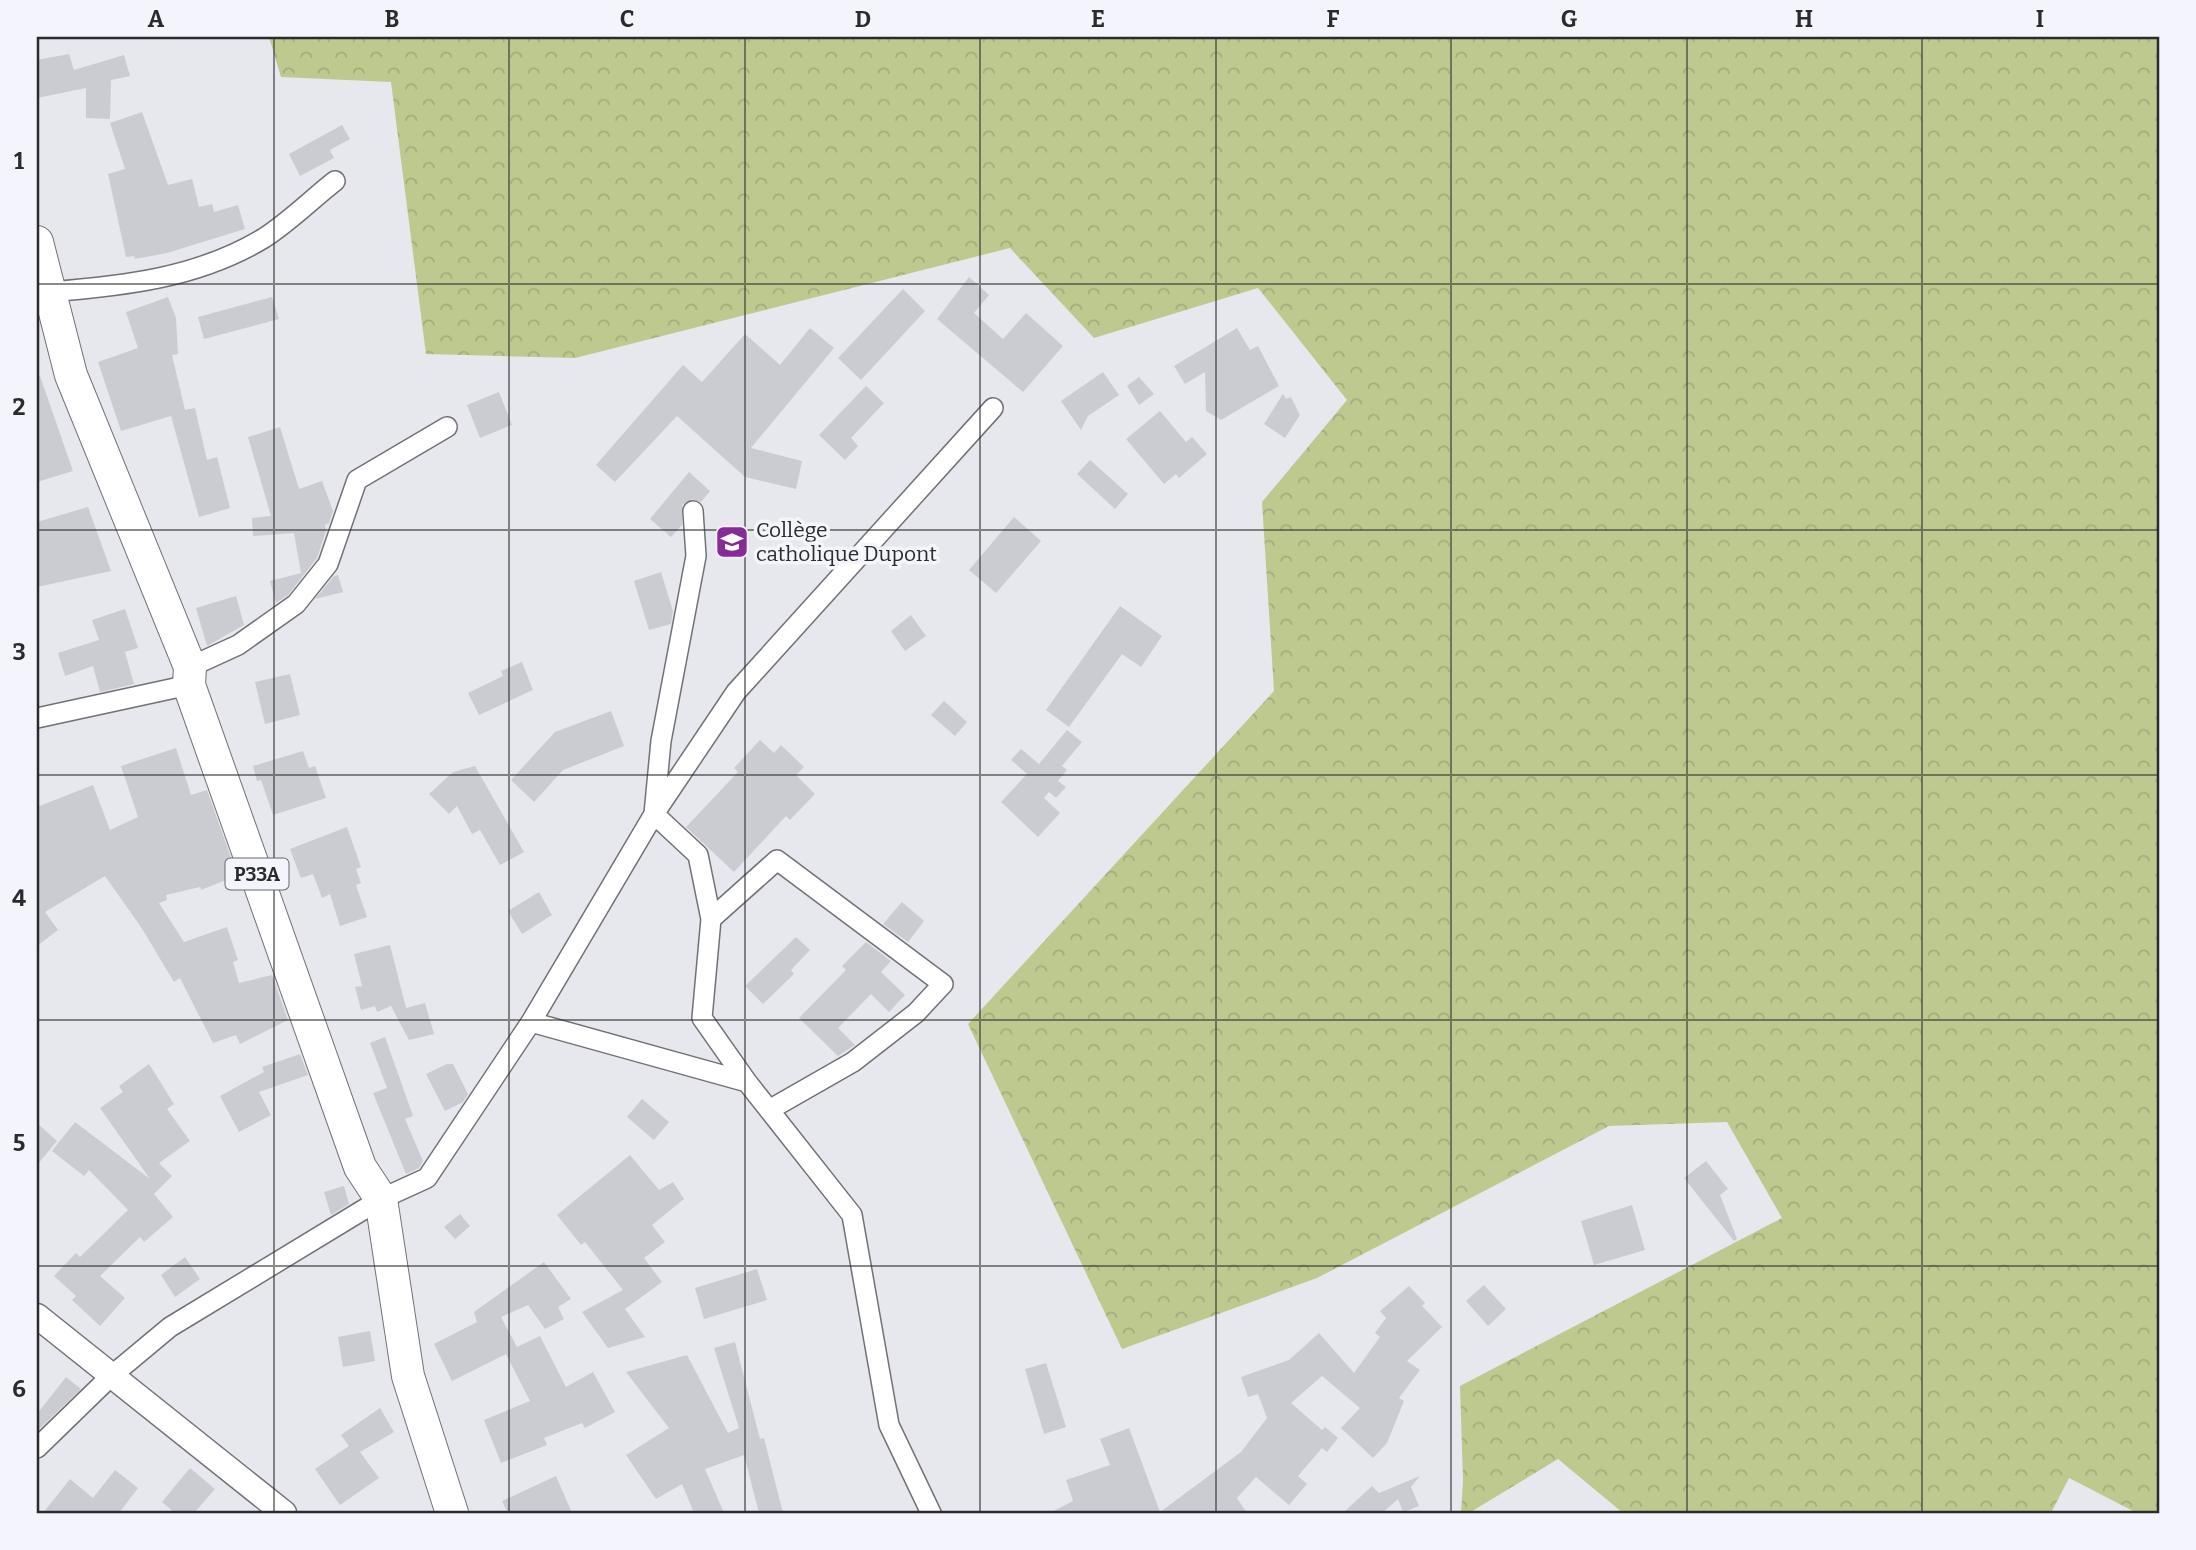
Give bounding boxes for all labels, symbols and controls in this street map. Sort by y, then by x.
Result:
text: A [148,5,165,33]
text: B [385,5,399,33]
text: C [620,5,634,33]
text: D [855,5,871,33]
text: E [1091,5,1105,33]
text: F [1327,5,1340,33]
text: G [1561,5,1578,33]
text: H [1795,5,1813,33]
text: I [2036,5,2044,33]
text: 1 [14,147,24,175]
text: 2 [13,393,26,421]
place label: Collège catholique Dupont [756,517,937,567]
school or university icon: Collège catholique Dupont [713,523,751,561]
text: 3 [12,638,26,666]
road number: P33A [226,859,288,890]
text: 4 [12,884,26,912]
text: 5 [13,1129,25,1157]
text: 6 [12,1375,26,1403]

